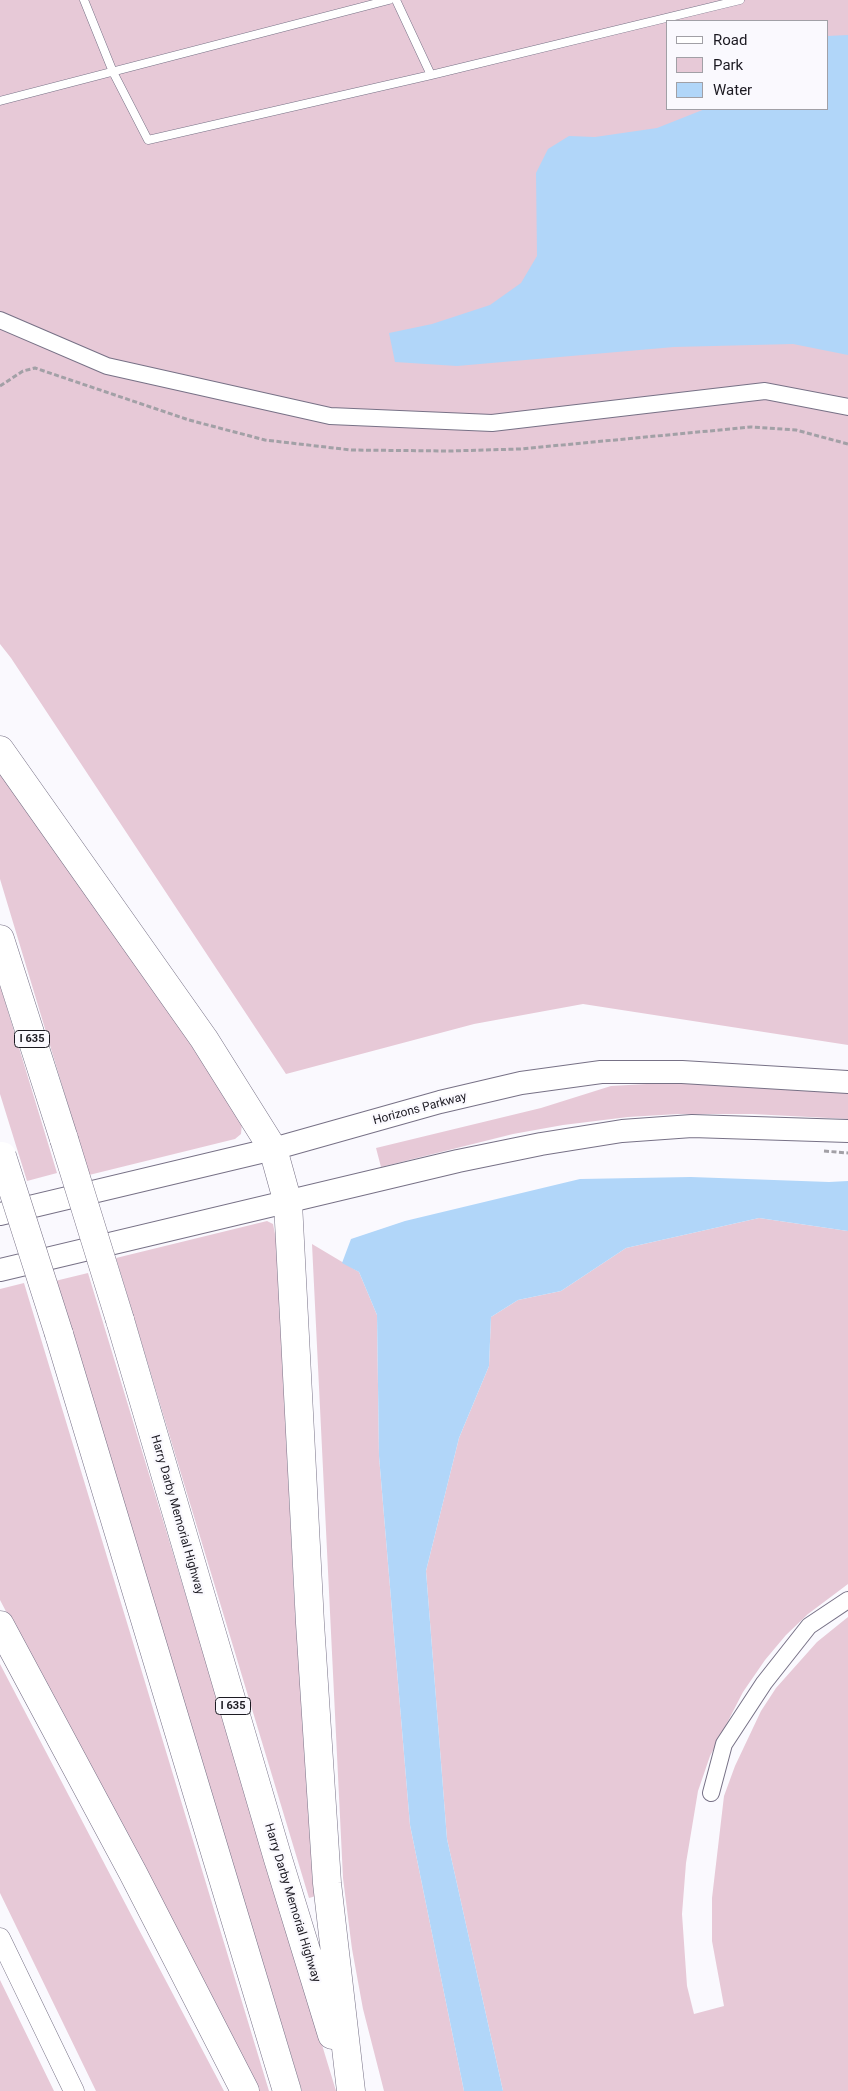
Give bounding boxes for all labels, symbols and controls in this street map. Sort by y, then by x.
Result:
legend [666,20,828,110]
text: Road [713,31,747,49]
text: Park [713,56,743,74]
text: Water [713,81,752,99]
road number: I 635 [15,1030,50,1048]
street label: Horizons Parkway [372,1090,468,1128]
street label: Harry Darby Memorial Highway [147,1434,207,1596]
road number: I 635 [216,1698,250,1714]
street label: Harry Darby Memorial Highway [261,1822,323,1984]

